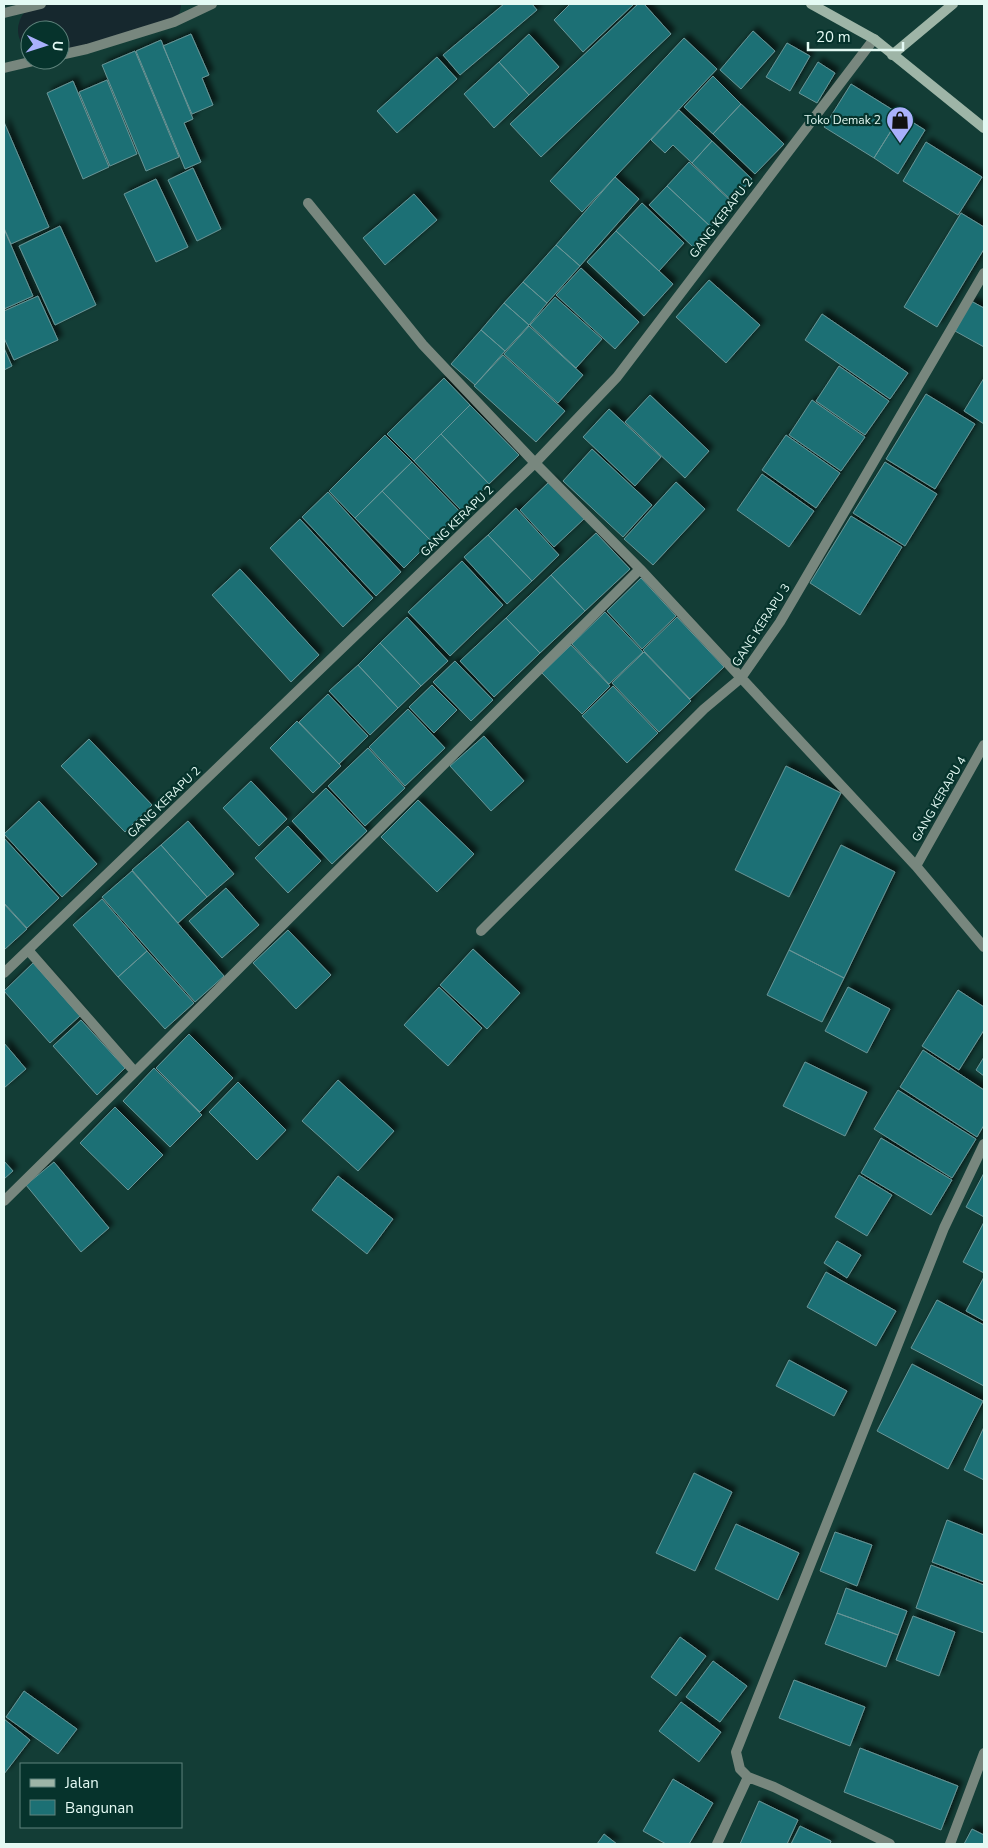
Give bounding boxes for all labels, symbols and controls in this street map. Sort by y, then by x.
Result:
north arrow [20,20,70,70]
scale bar [808,20,903,52]
text: 20 m [816,27,851,47]
text: U [48,40,67,52]
shop icon: Toko Demak 2 [885,105,915,144]
place label: Toko Demak 2 [804,112,881,128]
street label: GANG KERAPU 2 [686,175,756,261]
street label: GANG KERAPU 2 [417,482,497,560]
street label: GANG KERAPU 3 [728,580,794,670]
street label: GANG KERAPU 4 [908,753,970,845]
street label: GANG KERAPU 2 [124,763,204,841]
legend [20,1763,182,1828]
text: Jalan [64,1773,99,1793]
text: Bangunan [65,1798,134,1818]

